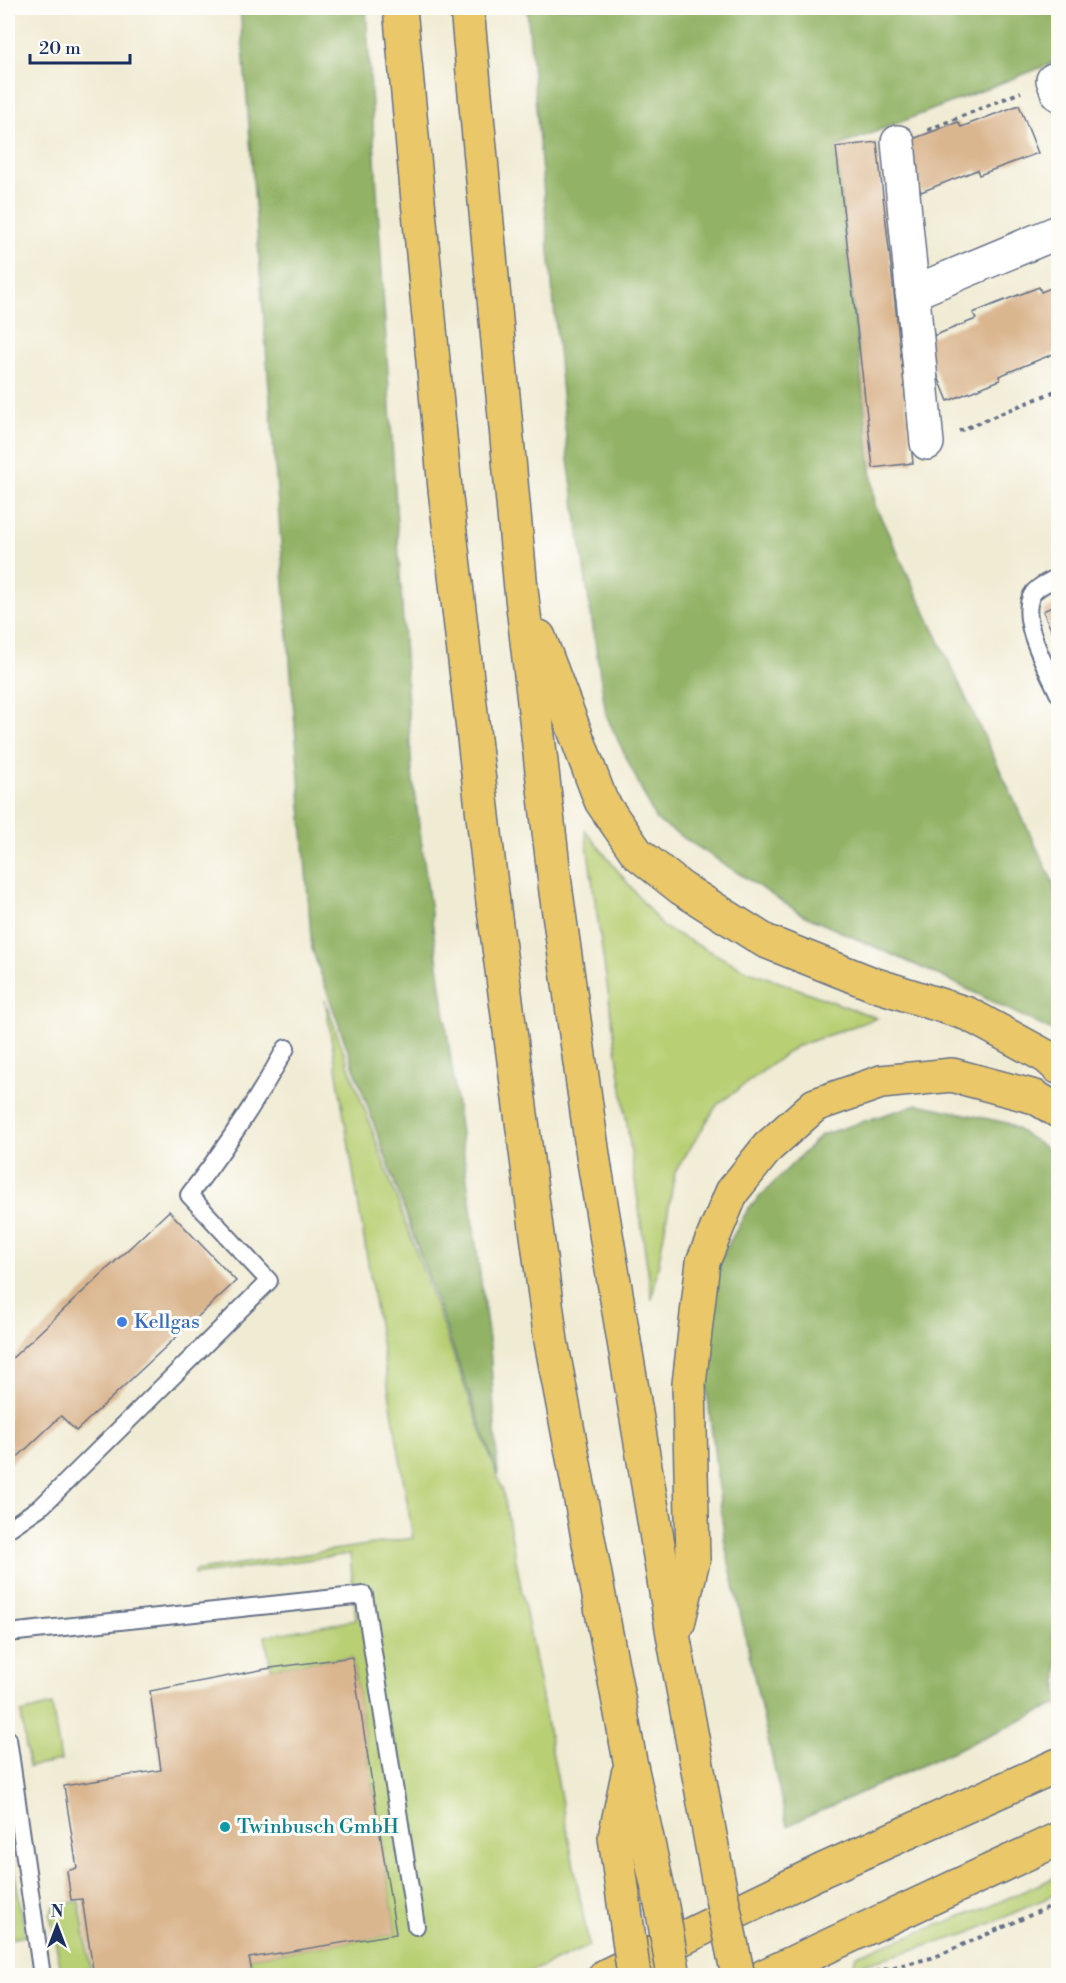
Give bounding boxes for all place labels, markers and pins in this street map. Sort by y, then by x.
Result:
place label: Kellgas [134,1310,200,1335]
marker: Kellgas [115,1315,129,1329]
place label: Twinbusch GmbH [237,1815,399,1840]
marker: Twinbusch GmbH [218,1820,232,1834]

